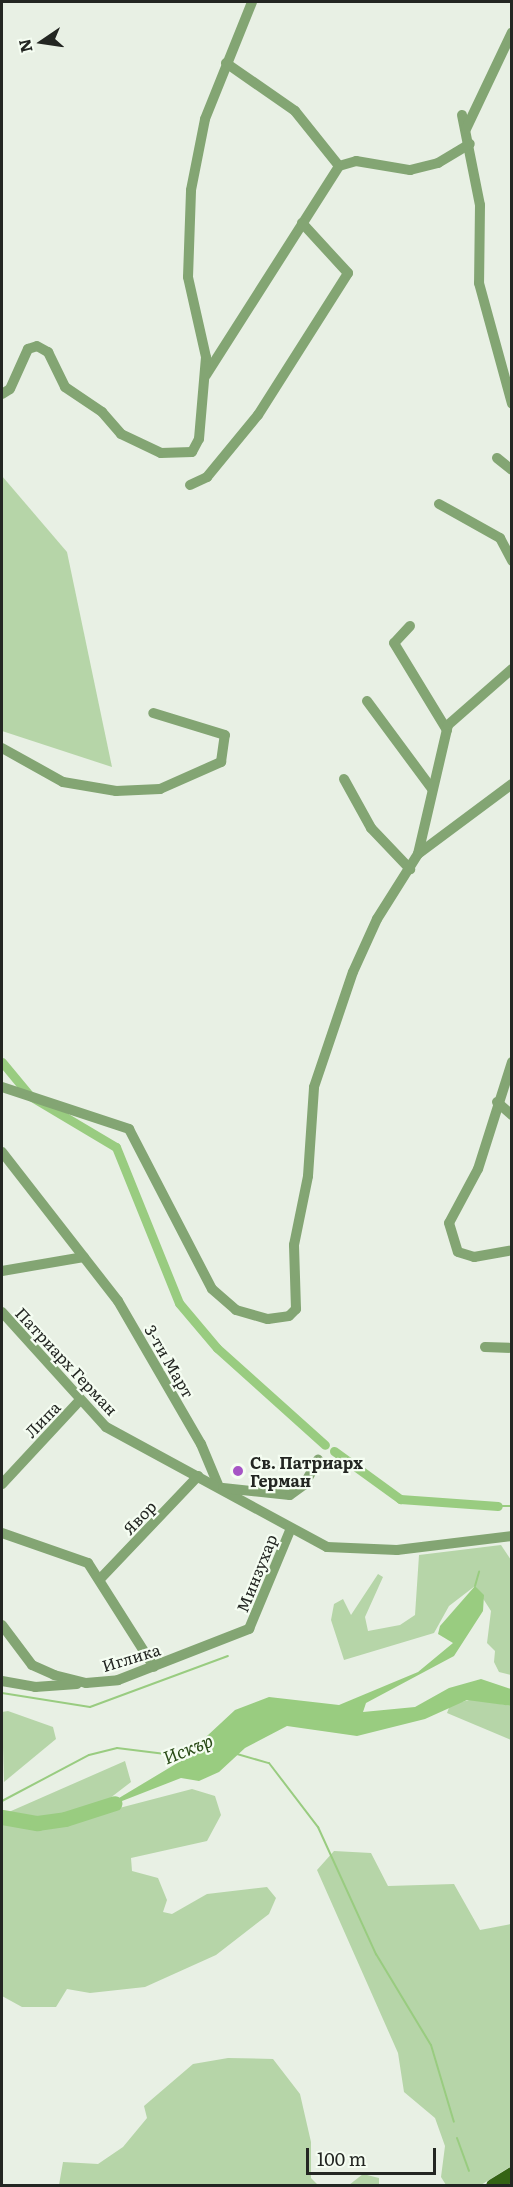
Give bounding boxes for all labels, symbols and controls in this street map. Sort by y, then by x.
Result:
north arrow [12,12,72,72]
text: N [11,37,38,55]
street label: Патриарх Герман [12,1303,122,1419]
street label: 3-ти Март [141,1321,199,1401]
street label: Липа [20,1397,64,1441]
place label: Св. Патриарх Герман [250,1452,363,1490]
marker: Св. Патриарх Герман [231,1464,245,1478]
street label: Явор [118,1496,160,1538]
street label: Минзухар [232,1531,280,1615]
street label: Иглика [100,1639,162,1675]
water label: Искър [160,1729,216,1769]
scale bar [309,2136,440,2174]
text: 100 m [317,2145,366,2172]

